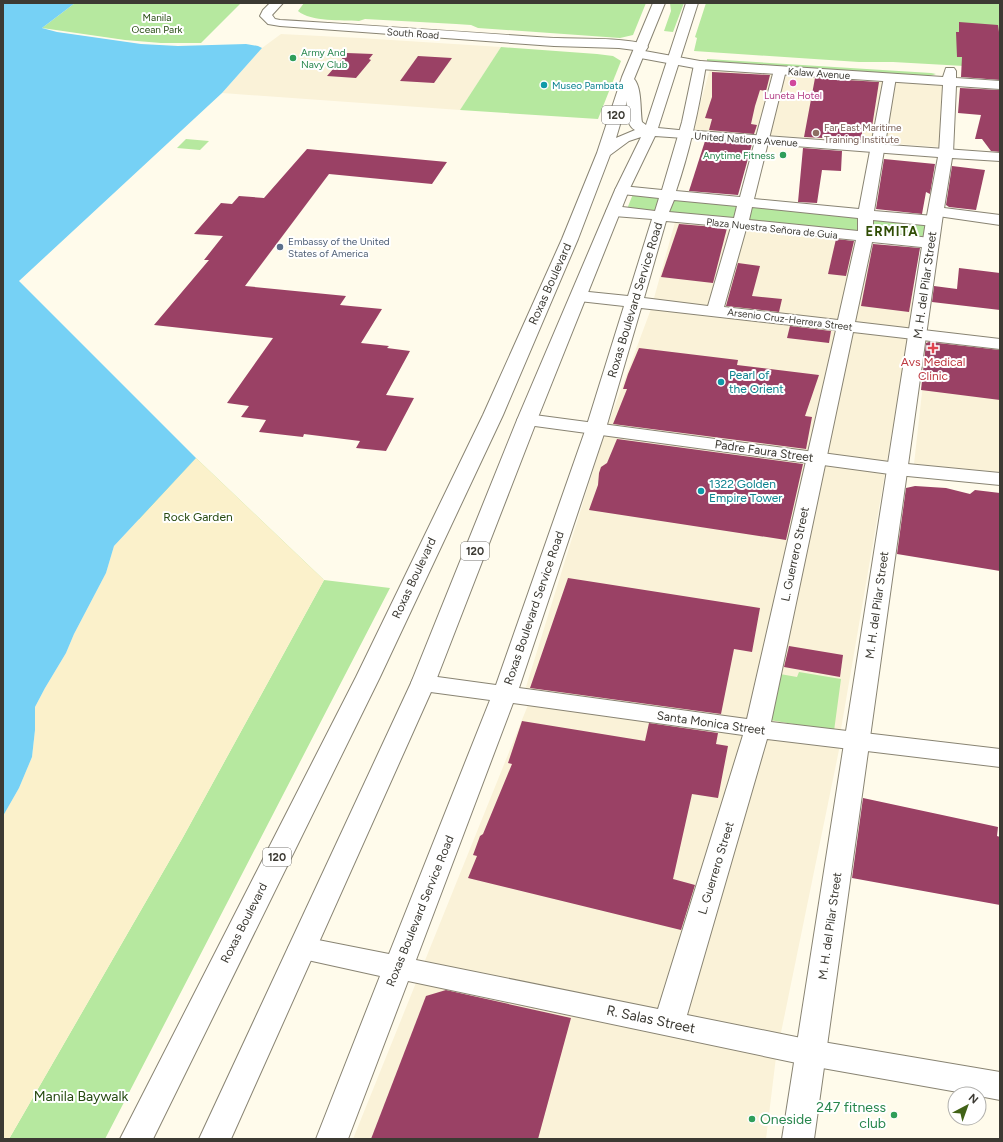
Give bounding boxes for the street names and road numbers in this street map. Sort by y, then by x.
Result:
street label: South Road [386,25,440,42]
street label: Kalaw Avenue [787,65,851,82]
road number: 120 [602,106,630,124]
street label: United Nations Avenue [694,129,799,150]
street label: Plaza Nuestra Señora de Guia [706,215,838,242]
street label: Roxas Boulevard Service Road [605,221,665,379]
street label: M. H. del Pilar Street [911,230,940,340]
street label: Roxas Boulevard [526,241,574,327]
street label: Arsenio Cruz-Herrera Street [727,305,853,334]
street label: Padre Faura Street [714,437,815,465]
street label: L. Guerrero Street [778,505,812,603]
street label: Roxas Boulevard Service Road [501,529,567,687]
street label: Roxas Boulevard [389,535,439,621]
road number: 120 [461,542,489,560]
street label: M. H. del Pilar Street [863,550,892,660]
street label: Santa Monica Street [656,708,767,738]
street label: L. Guerrero Street [695,819,737,916]
street label: Roxas Boulevard Service Road [383,833,457,989]
road number: 120 [263,848,291,866]
street label: M. H. del Pilar Street [816,871,845,981]
street label: Roxas Boulevard [218,881,270,965]
street label: R. Salas Street [605,1002,697,1037]

